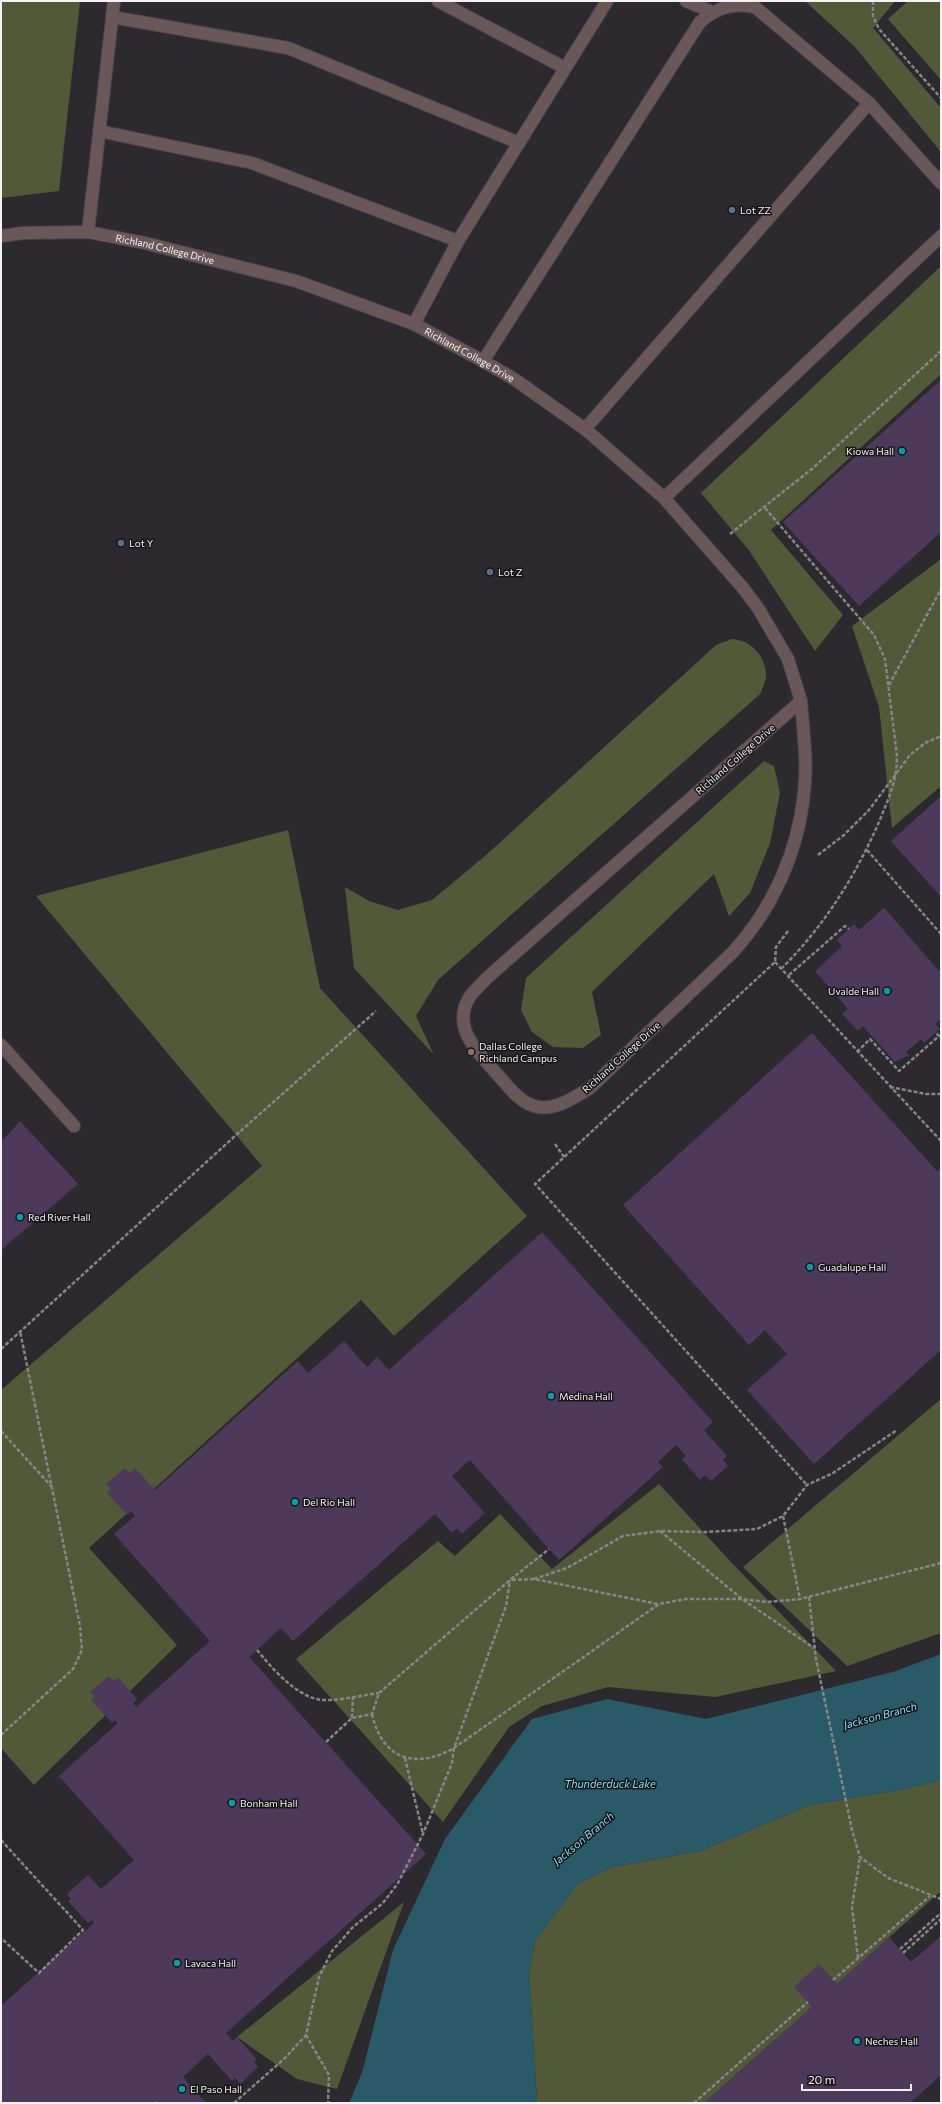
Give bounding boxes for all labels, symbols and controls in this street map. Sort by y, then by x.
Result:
place label: Lot ZZ [740,204,771,216]
marker: Lot ZZ [727,205,737,215]
street label: Richland College Drive [115,231,216,266]
street label: Richland College Drive [423,325,517,384]
place label: Kiowa Hall [846,445,894,457]
marker: Kiowa Hall [897,446,907,456]
place label: Lot Y [129,537,154,549]
marker: Lot Y [116,538,126,548]
place label: Lot Z [498,566,523,578]
marker: Lot Z [485,567,495,577]
street label: Richland College Drive [693,721,777,797]
place label: Uvalde Hall [828,985,879,997]
marker: Uvalde Hall [882,986,892,996]
street label: Richland College Drive [579,1019,663,1095]
place label: Dallas College Richland Campus [479,1040,557,1064]
marker: Dallas College Richland Campus [466,1047,476,1057]
place label: Red River Hall [28,1211,91,1223]
marker: Red River Hall [15,1212,25,1222]
place label: Guadalupe Hall [818,1261,886,1273]
marker: Guadalupe Hall [805,1262,815,1272]
place label: Medina Hall [559,1390,613,1402]
marker: Medina Hall [546,1391,556,1401]
place label: Del Rio Hall [303,1496,355,1508]
marker: Del Rio Hall [290,1497,300,1507]
water label: Jackson Branch [841,1699,918,1732]
water label: Thunderduck Lake [564,1777,656,1790]
place label: Bonham Hall [240,1797,298,1809]
marker: Bonham Hall [227,1798,237,1808]
water label: Jackson Branch [549,1809,617,1869]
place label: Lavaca Hall [185,1957,236,1969]
marker: Lavaca Hall [172,1958,182,1968]
place label: Neches Hall [865,2035,918,2047]
marker: Neches Hall [852,2036,862,2046]
scale bar [802,2066,911,2092]
text: 20 m [808,2072,835,2086]
place label: El Paso Hall [190,2083,242,2095]
marker: El Paso Hall [177,2084,187,2094]

